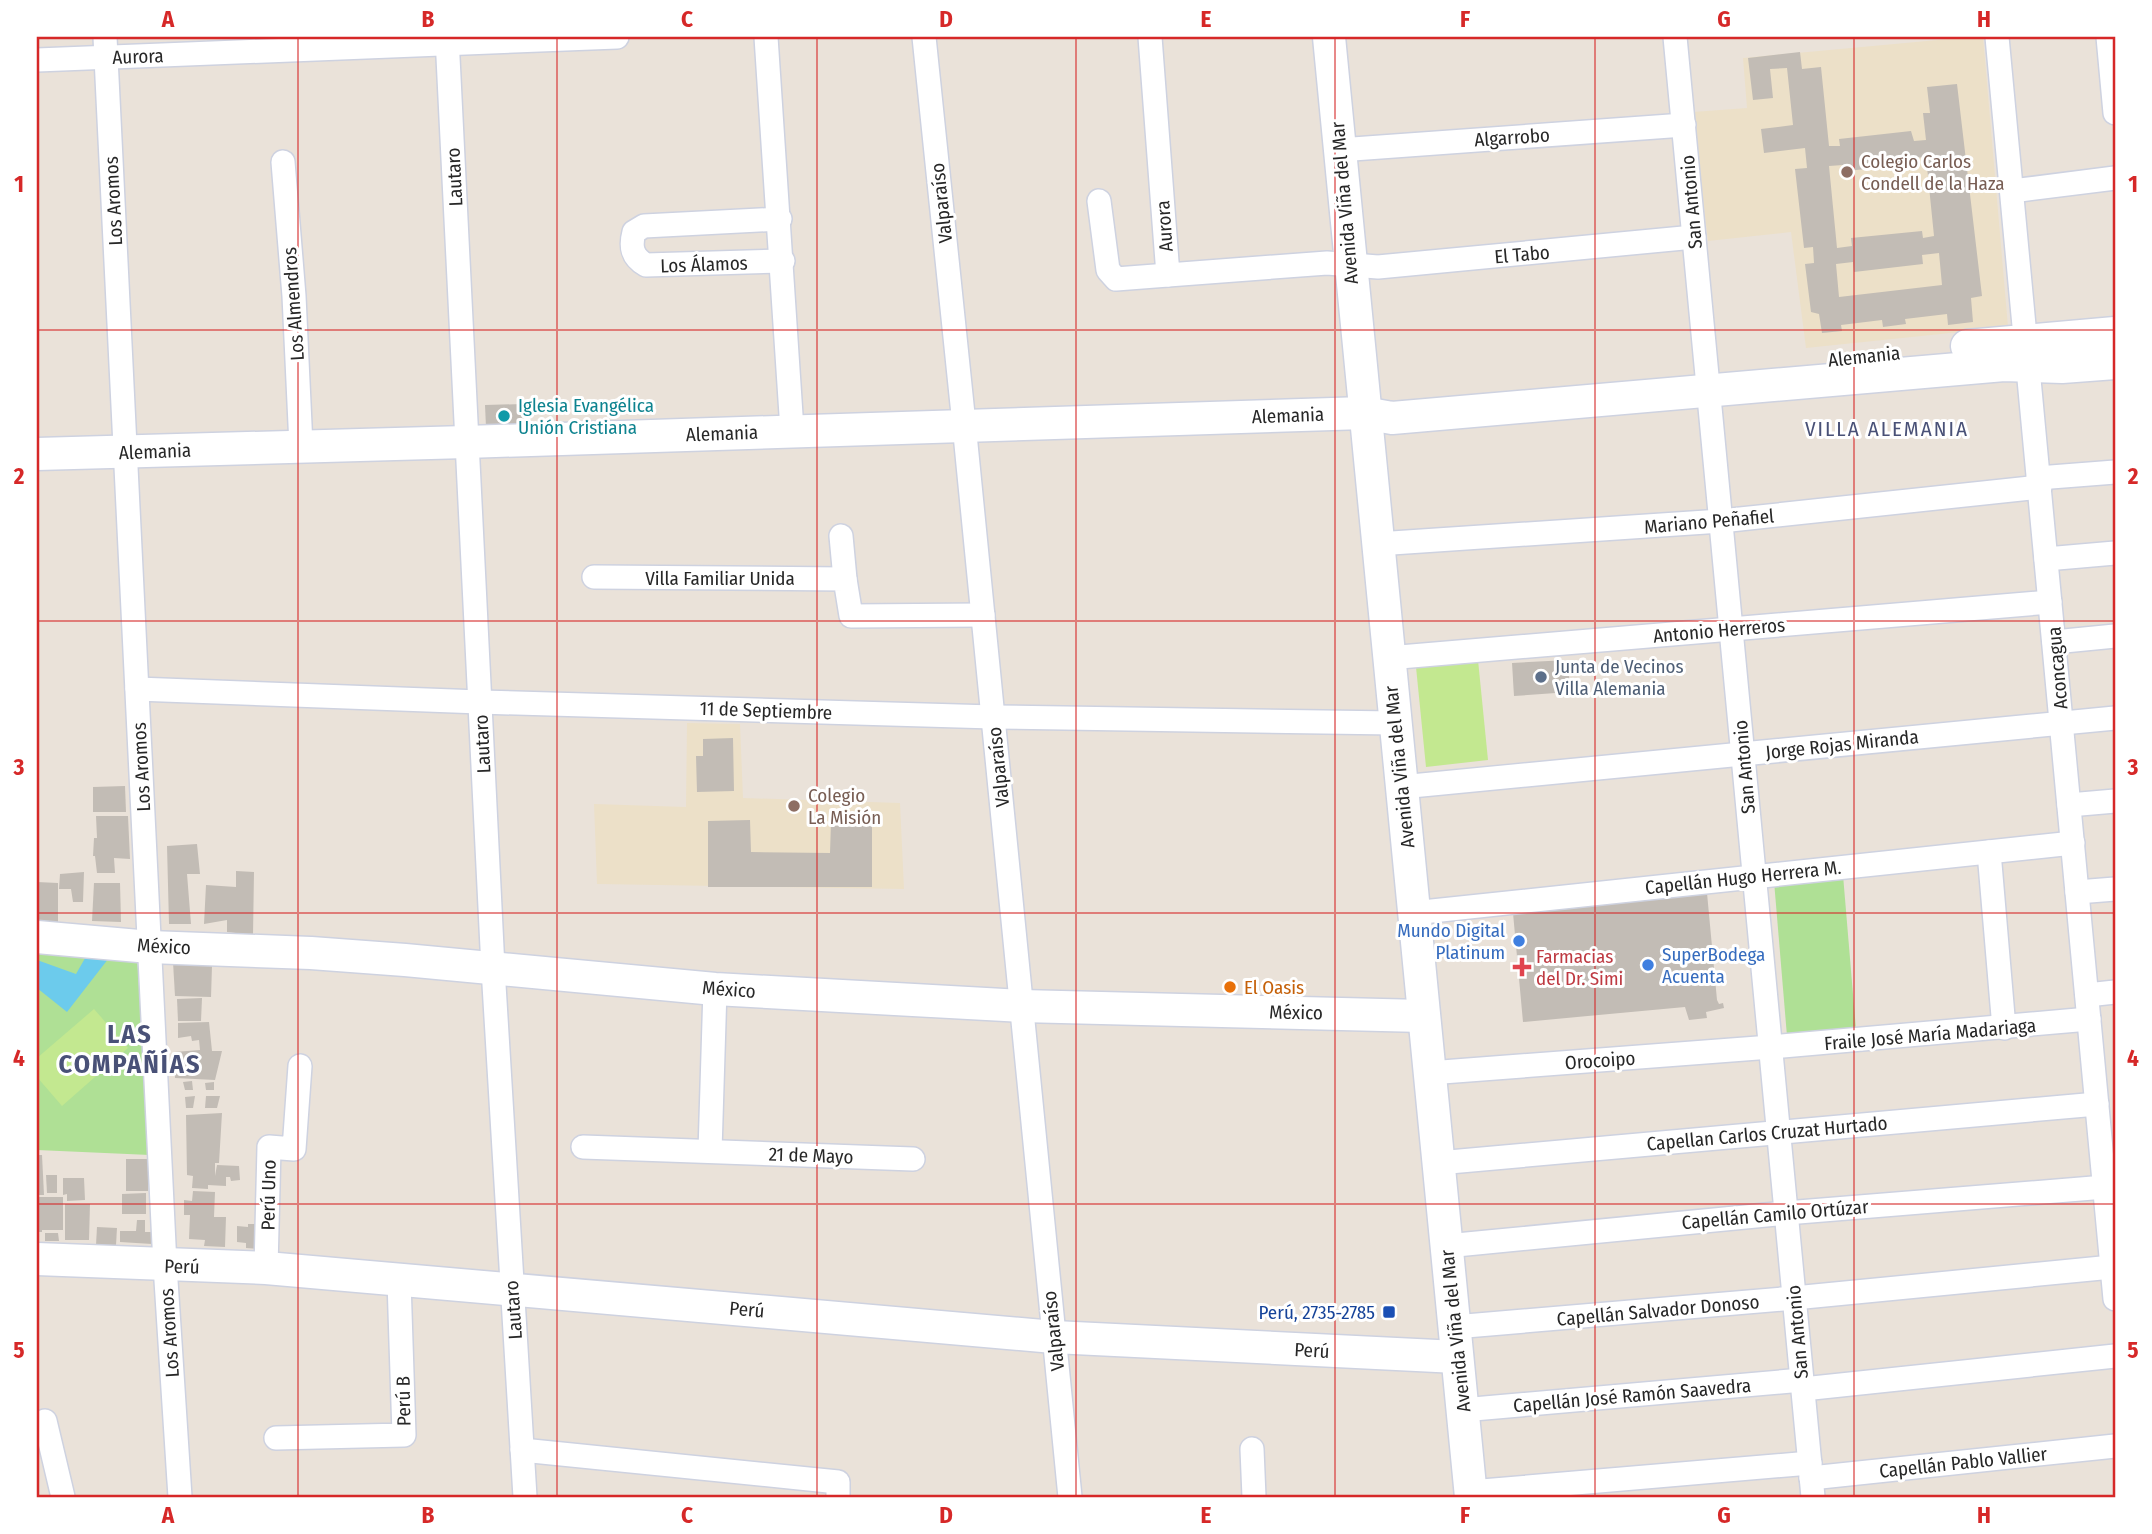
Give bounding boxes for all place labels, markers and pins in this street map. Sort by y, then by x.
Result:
place label: Colegio Carlos Condell de la Haza [1861,150,2005,195]
marker: Colegio Carlos Condell de la Haza [1839,164,1855,180]
place label: Iglesia Evangélica Unión Cristiana [518,394,654,439]
marker: Iglesia Evangélica Unión Cristiana [496,408,512,424]
place label: Junta de Vecinos Villa Alemania [1555,655,1684,700]
marker: Junta de Vecinos Villa Alemania [1533,669,1549,685]
place label: Colegio La Misión [808,784,881,829]
marker: Colegio La Misión [786,798,802,814]
place label: Mundo Digital Platinum [1397,919,1505,964]
marker: Mundo Digital Platinum [1511,933,1527,949]
place label: SuperBodega Acuenta [1662,943,1765,988]
place label: Farmacias del Dr. Simi [1536,945,1623,990]
marker: SuperBodega Acuenta [1640,957,1656,973]
marker: Farmacias del Dr. Simi [1514,959,1530,975]
place label: El Oasis [1244,976,1304,999]
marker: El Oasis [1222,979,1238,995]
place label: Perú, 2735-2785 [1259,1301,1375,1324]
marker: Perú, 2735-2785 [1381,1304,1397,1320]

